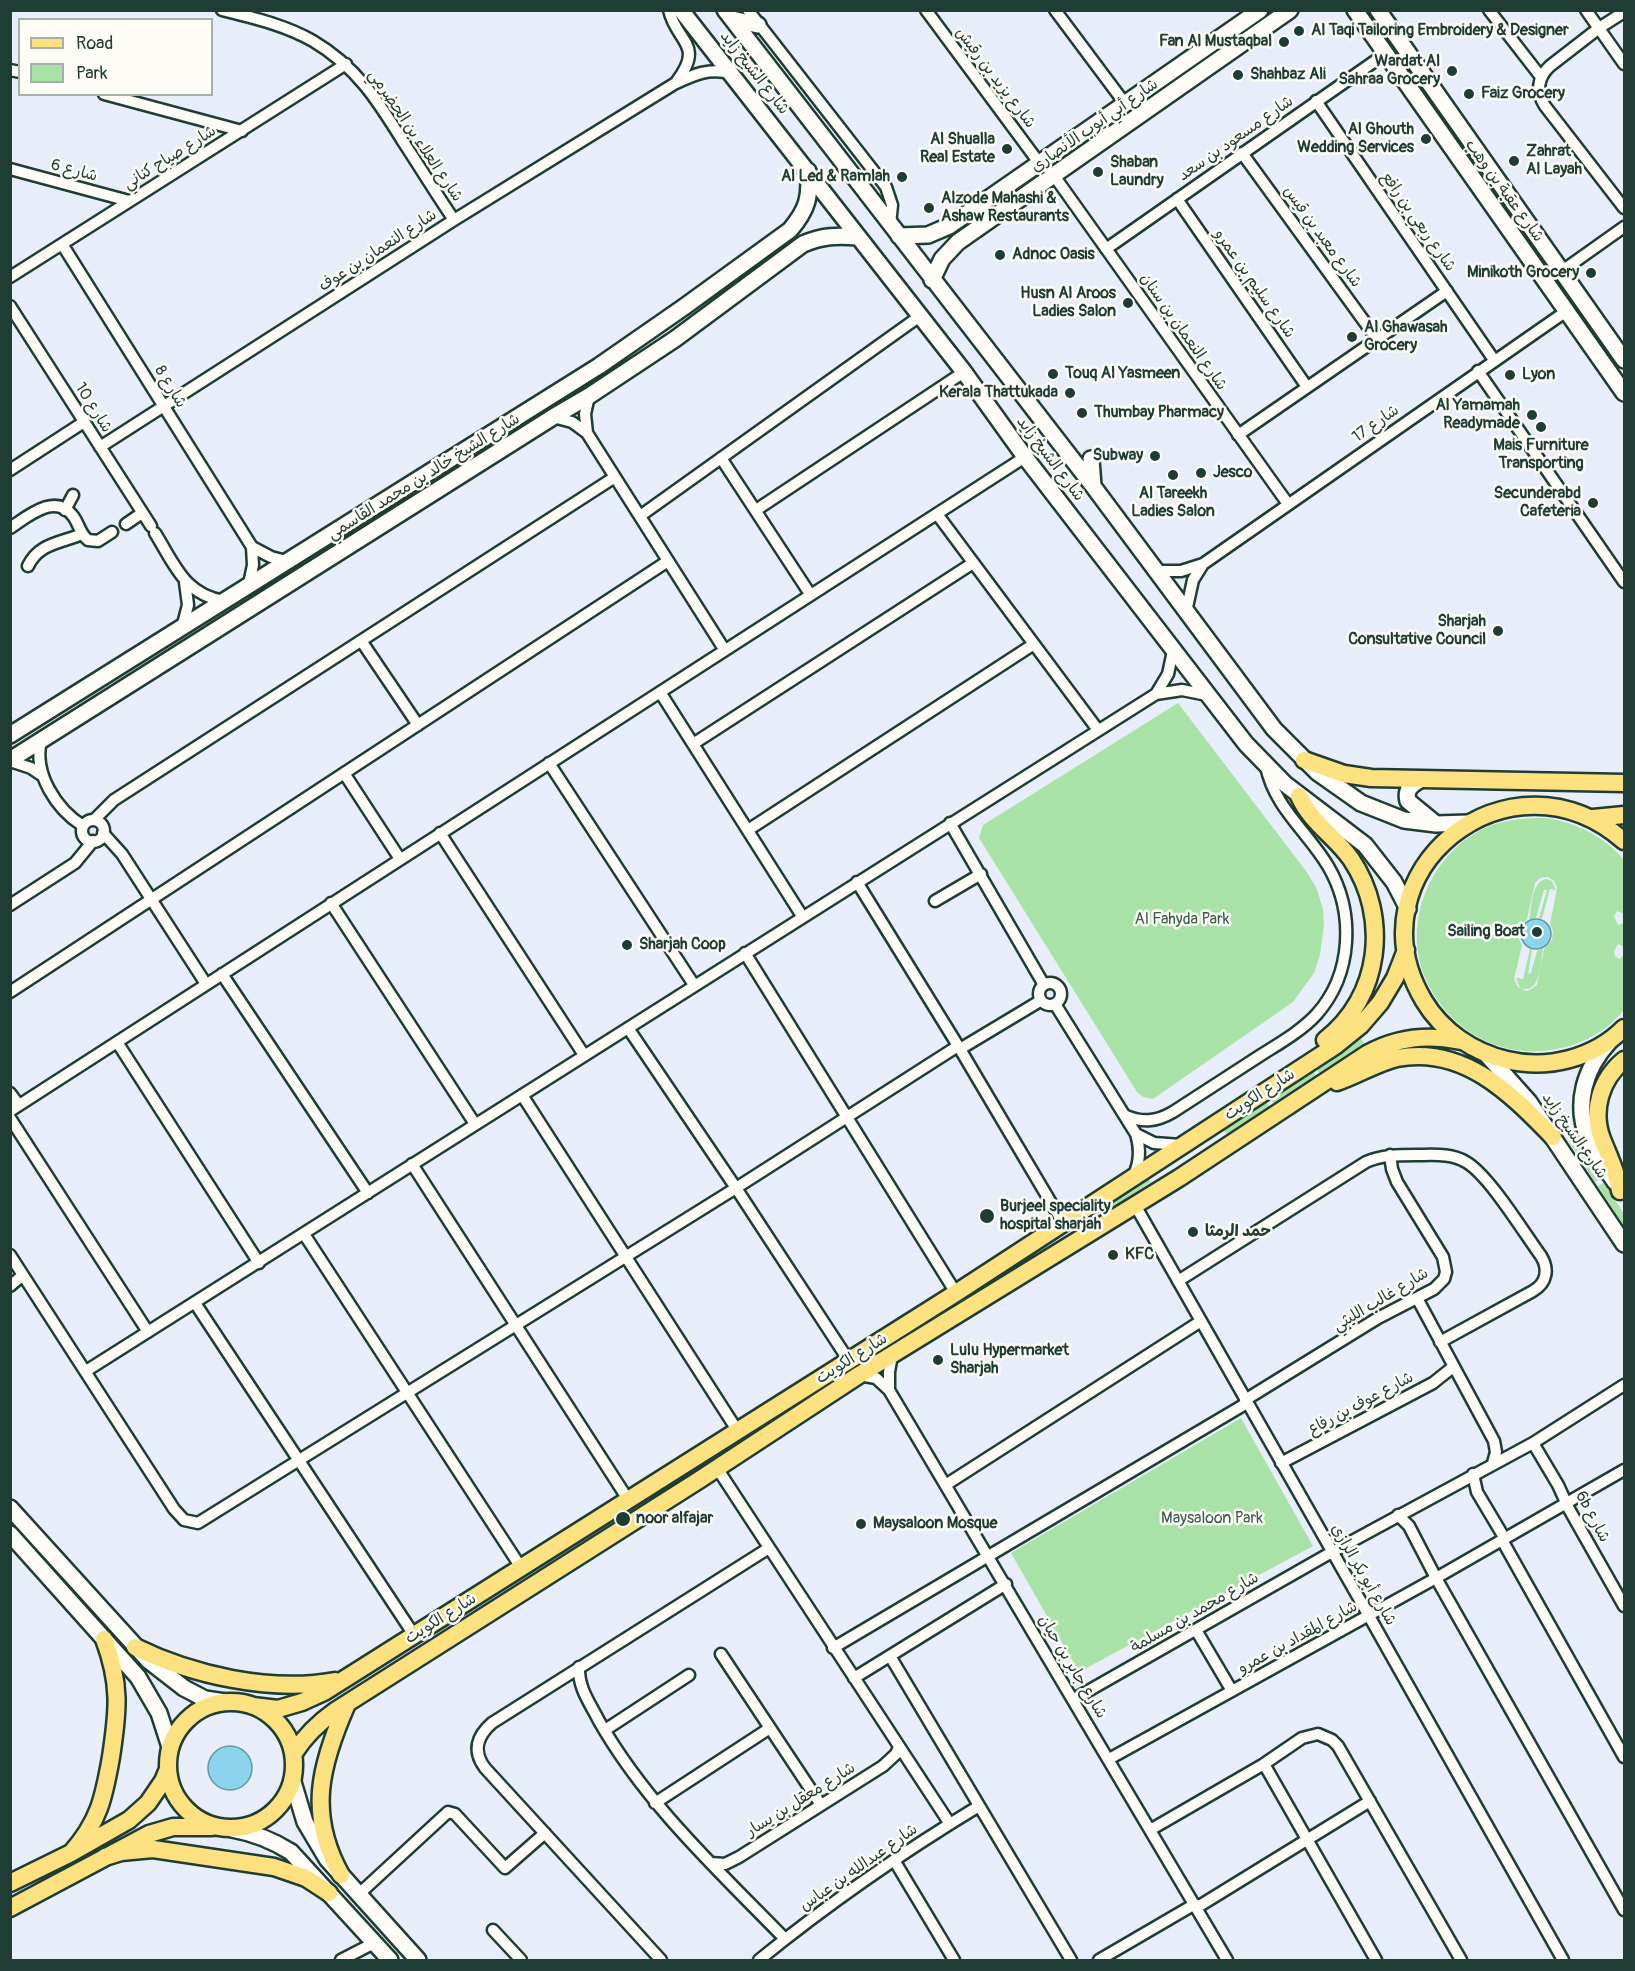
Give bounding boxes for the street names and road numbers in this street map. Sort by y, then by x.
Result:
street label: شارع يزيد بن رقيش [951,24,1039,132]
street label: شارع الشيخ زايد [715,27,793,119]
street label: شارع العلاء بن الحضرمي [364,66,466,206]
street label: شارع أبي أيوب الأنصاري [1028,75,1162,177]
street label: شارع مسعود بن سعد [1175,92,1297,186]
street label: شارع صياح كناني [120,122,220,194]
street label: شارع عقبة بن وهب [1460,136,1548,246]
street label: شارع 6 [49,156,99,186]
street label: شارع ربعي بن رافع [1376,168,1460,276]
street label: شارع معبد بن قيس [1279,182,1365,292]
street label: شارع النعمان بن عوف [315,206,441,296]
street label: شارع سليم بن عمرو [1209,226,1299,342]
street label: شارع النعمان بن سنان [1135,270,1231,394]
street label: شارع 8 [150,362,190,412]
street label: شارع 10 [70,379,116,437]
street label: شارع 17 [1349,401,1403,447]
street label: شارع الشيخ خالد بن محمد القاسمي [324,410,524,544]
street label: شارع الشيخ زايد [1012,413,1088,505]
street label: شارع الكويت [1221,1065,1299,1125]
street label: شارع الشيخ زايد [1537,1089,1611,1183]
street label: شارع غالب الليثي [1330,1264,1432,1336]
street label: شارع الكويت [813,1330,891,1388]
street label: شارع عوف بن رفاع [1305,1368,1417,1440]
street label: 6b شارع [1571,1488,1613,1546]
street label: شارع أبو بكر الرازي [1326,1521,1400,1629]
street label: شارع محمد بن مسلمة [1127,1568,1263,1658]
street label: شارع الكويت [402,1590,480,1648]
street label: شارع المقداد بن عمرو [1235,1597,1361,1679]
street label: شارع جابر بن حيان [1034,1612,1110,1722]
street label: شارع معقل بن يسار [743,1759,859,1841]
street label: شارع عبدالله بن عباس [796,1820,922,1916]

